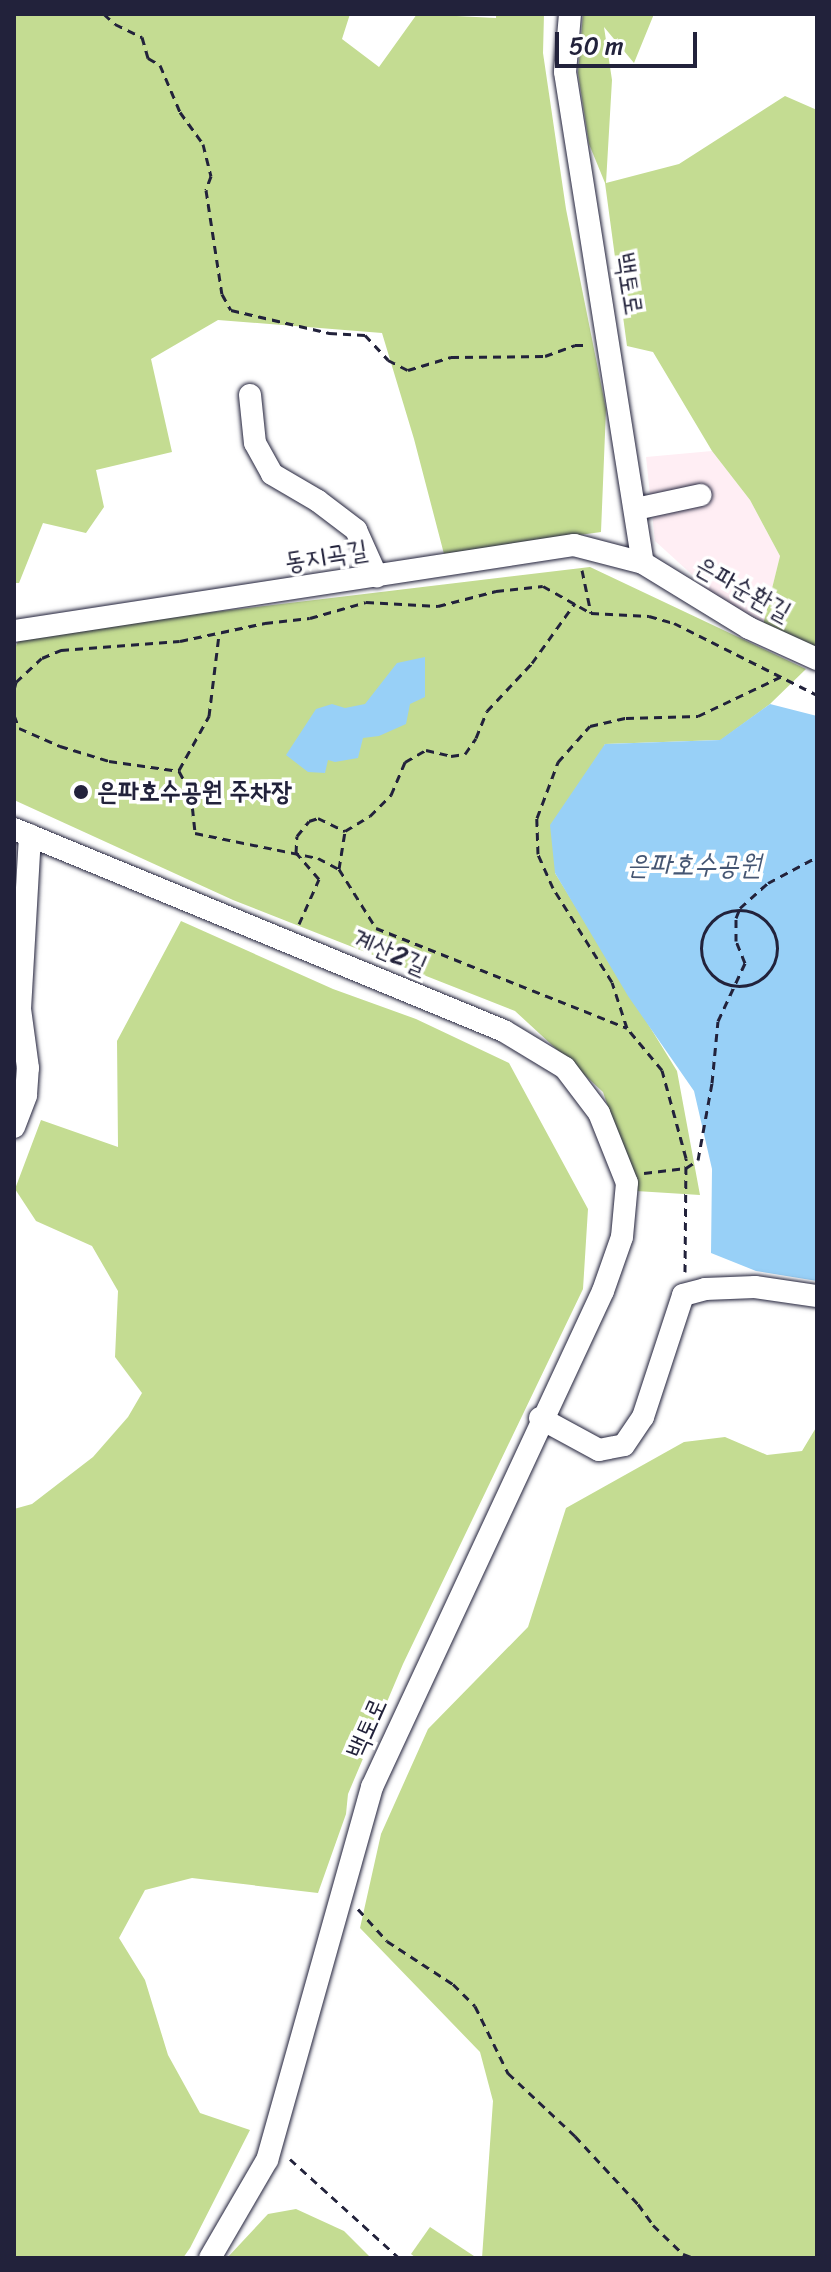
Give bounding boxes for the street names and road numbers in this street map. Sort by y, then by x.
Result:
street label: 백토로 [609,251,649,317]
street label: 동지곡길 [282,534,370,578]
street label: 은파순환길 [690,550,796,628]
street label: 계산2길 [348,922,432,982]
street label: 백토로 [340,1693,394,1763]

